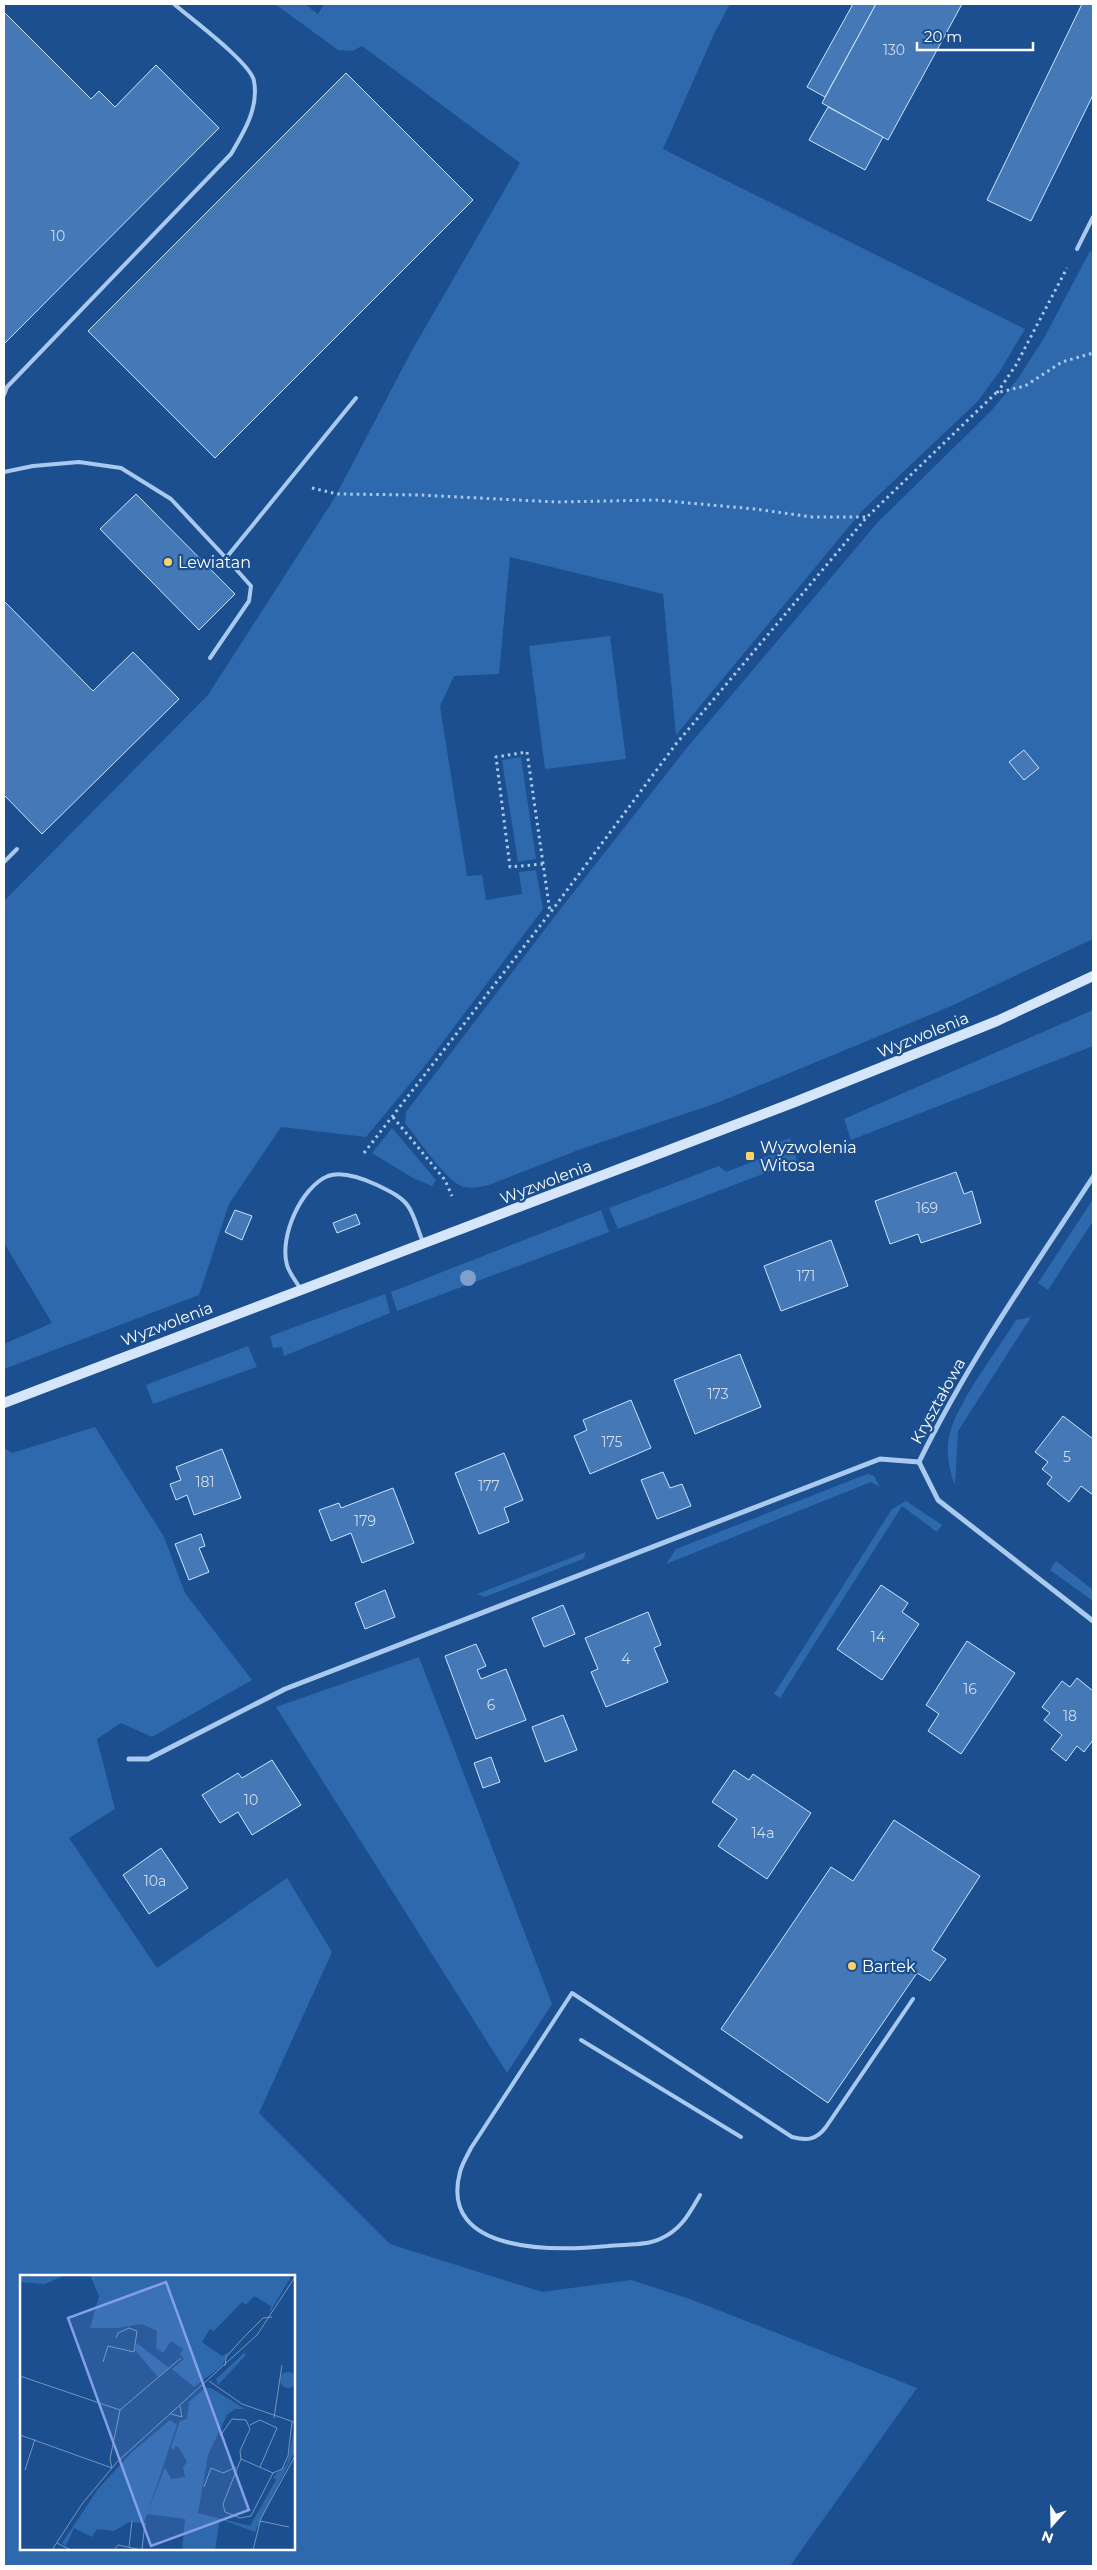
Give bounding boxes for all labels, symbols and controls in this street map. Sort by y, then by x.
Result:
scale bar [917,20,1033,52]
text: 20 m [924,27,962,46]
house number: 130 [883,41,905,59]
house number: 10 [51,227,65,245]
place label: Lewiatan [178,553,251,572]
marker: Lewiatan [162,556,174,568]
street label: Wyzwolenia [875,1008,971,1062]
place label: Wyzwolenia Witosa [760,1138,857,1175]
marker: Wyzwolenia Witosa [744,1150,756,1162]
street label: Wyzwolenia [497,1156,595,1208]
house number: 169 [916,1199,938,1217]
house number: 171 [797,1267,815,1285]
street label: Wyzwolenia [118,1298,216,1350]
street label: Kryształowa [907,1355,969,1447]
house number: 173 [707,1385,729,1403]
house number: 175 [602,1433,623,1451]
house number: 5 [1063,1448,1071,1466]
house number: 181 [195,1473,215,1491]
house number: 177 [478,1477,500,1495]
house number: 179 [354,1512,376,1530]
house number: 14 [871,1628,886,1646]
house number: 4 [621,1650,631,1668]
house number: 16 [963,1680,977,1698]
house number: 6 [487,1696,496,1714]
house number: 18 [1063,1707,1077,1725]
house number: 10 [244,1791,258,1809]
house number: 14a [752,1824,774,1842]
house number: 10a [144,1872,166,1890]
place label: Bartek [862,1957,916,1976]
marker: Bartek [846,1960,858,1972]
inset map [20,2275,295,2550]
north arrow [1027,2500,1077,2550]
text: N [1039,2527,1056,2548]

